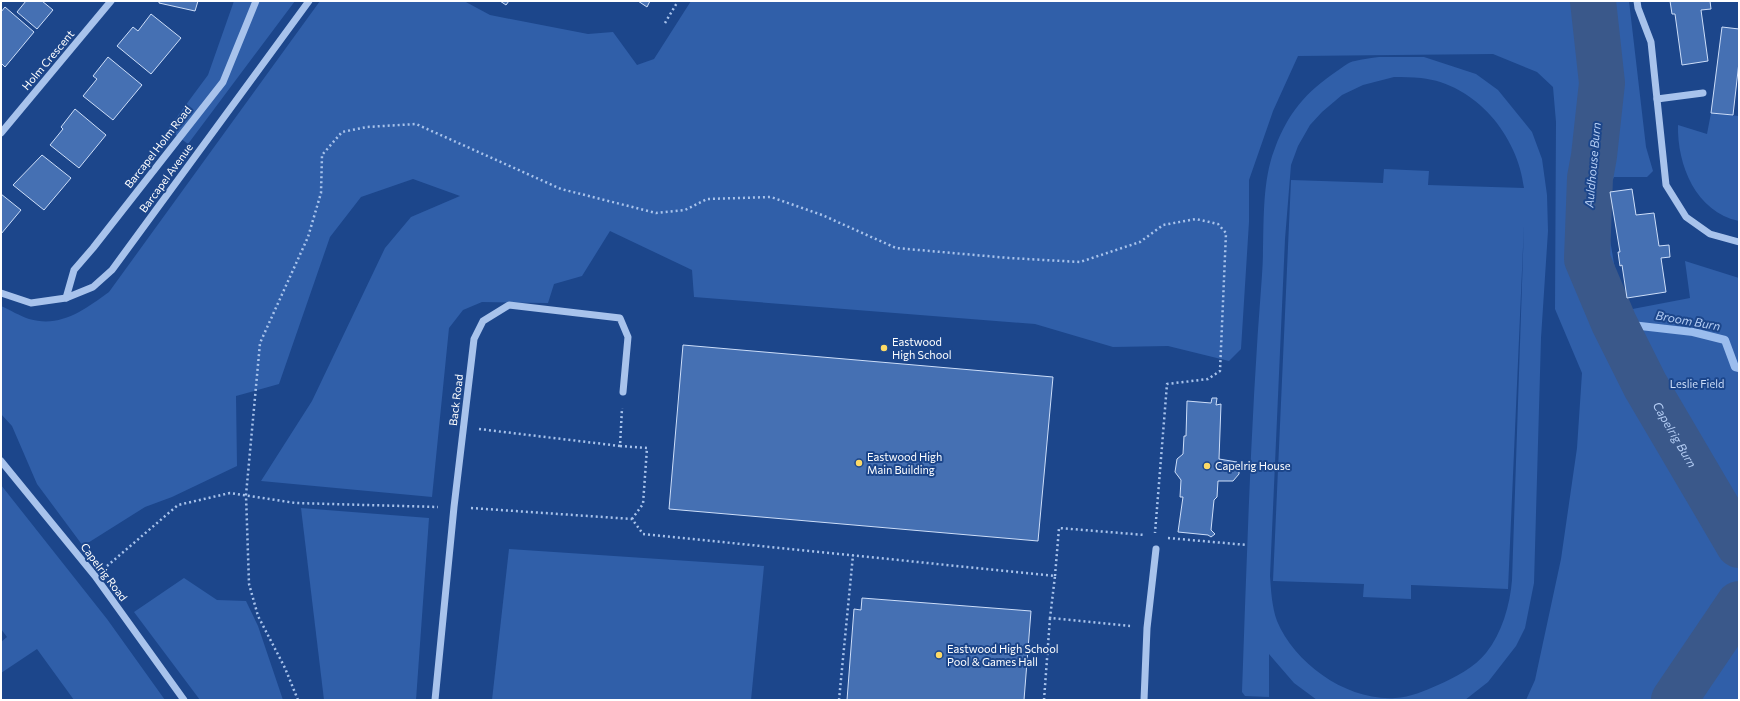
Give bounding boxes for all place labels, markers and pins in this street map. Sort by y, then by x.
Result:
place label: Eastwood High School [892,335,952,361]
marker: Eastwood High School [879,343,889,353]
place label: Eastwood High Main Building [867,450,942,476]
marker: Eastwood High Main Building [854,458,864,468]
place label: Capelrig House [1215,459,1291,472]
marker: Capelrig House [1202,461,1212,471]
place label: Eastwood High School Pool & Games Hall [947,642,1059,668]
marker: Eastwood High School Pool & Games Hall [934,650,944,660]

